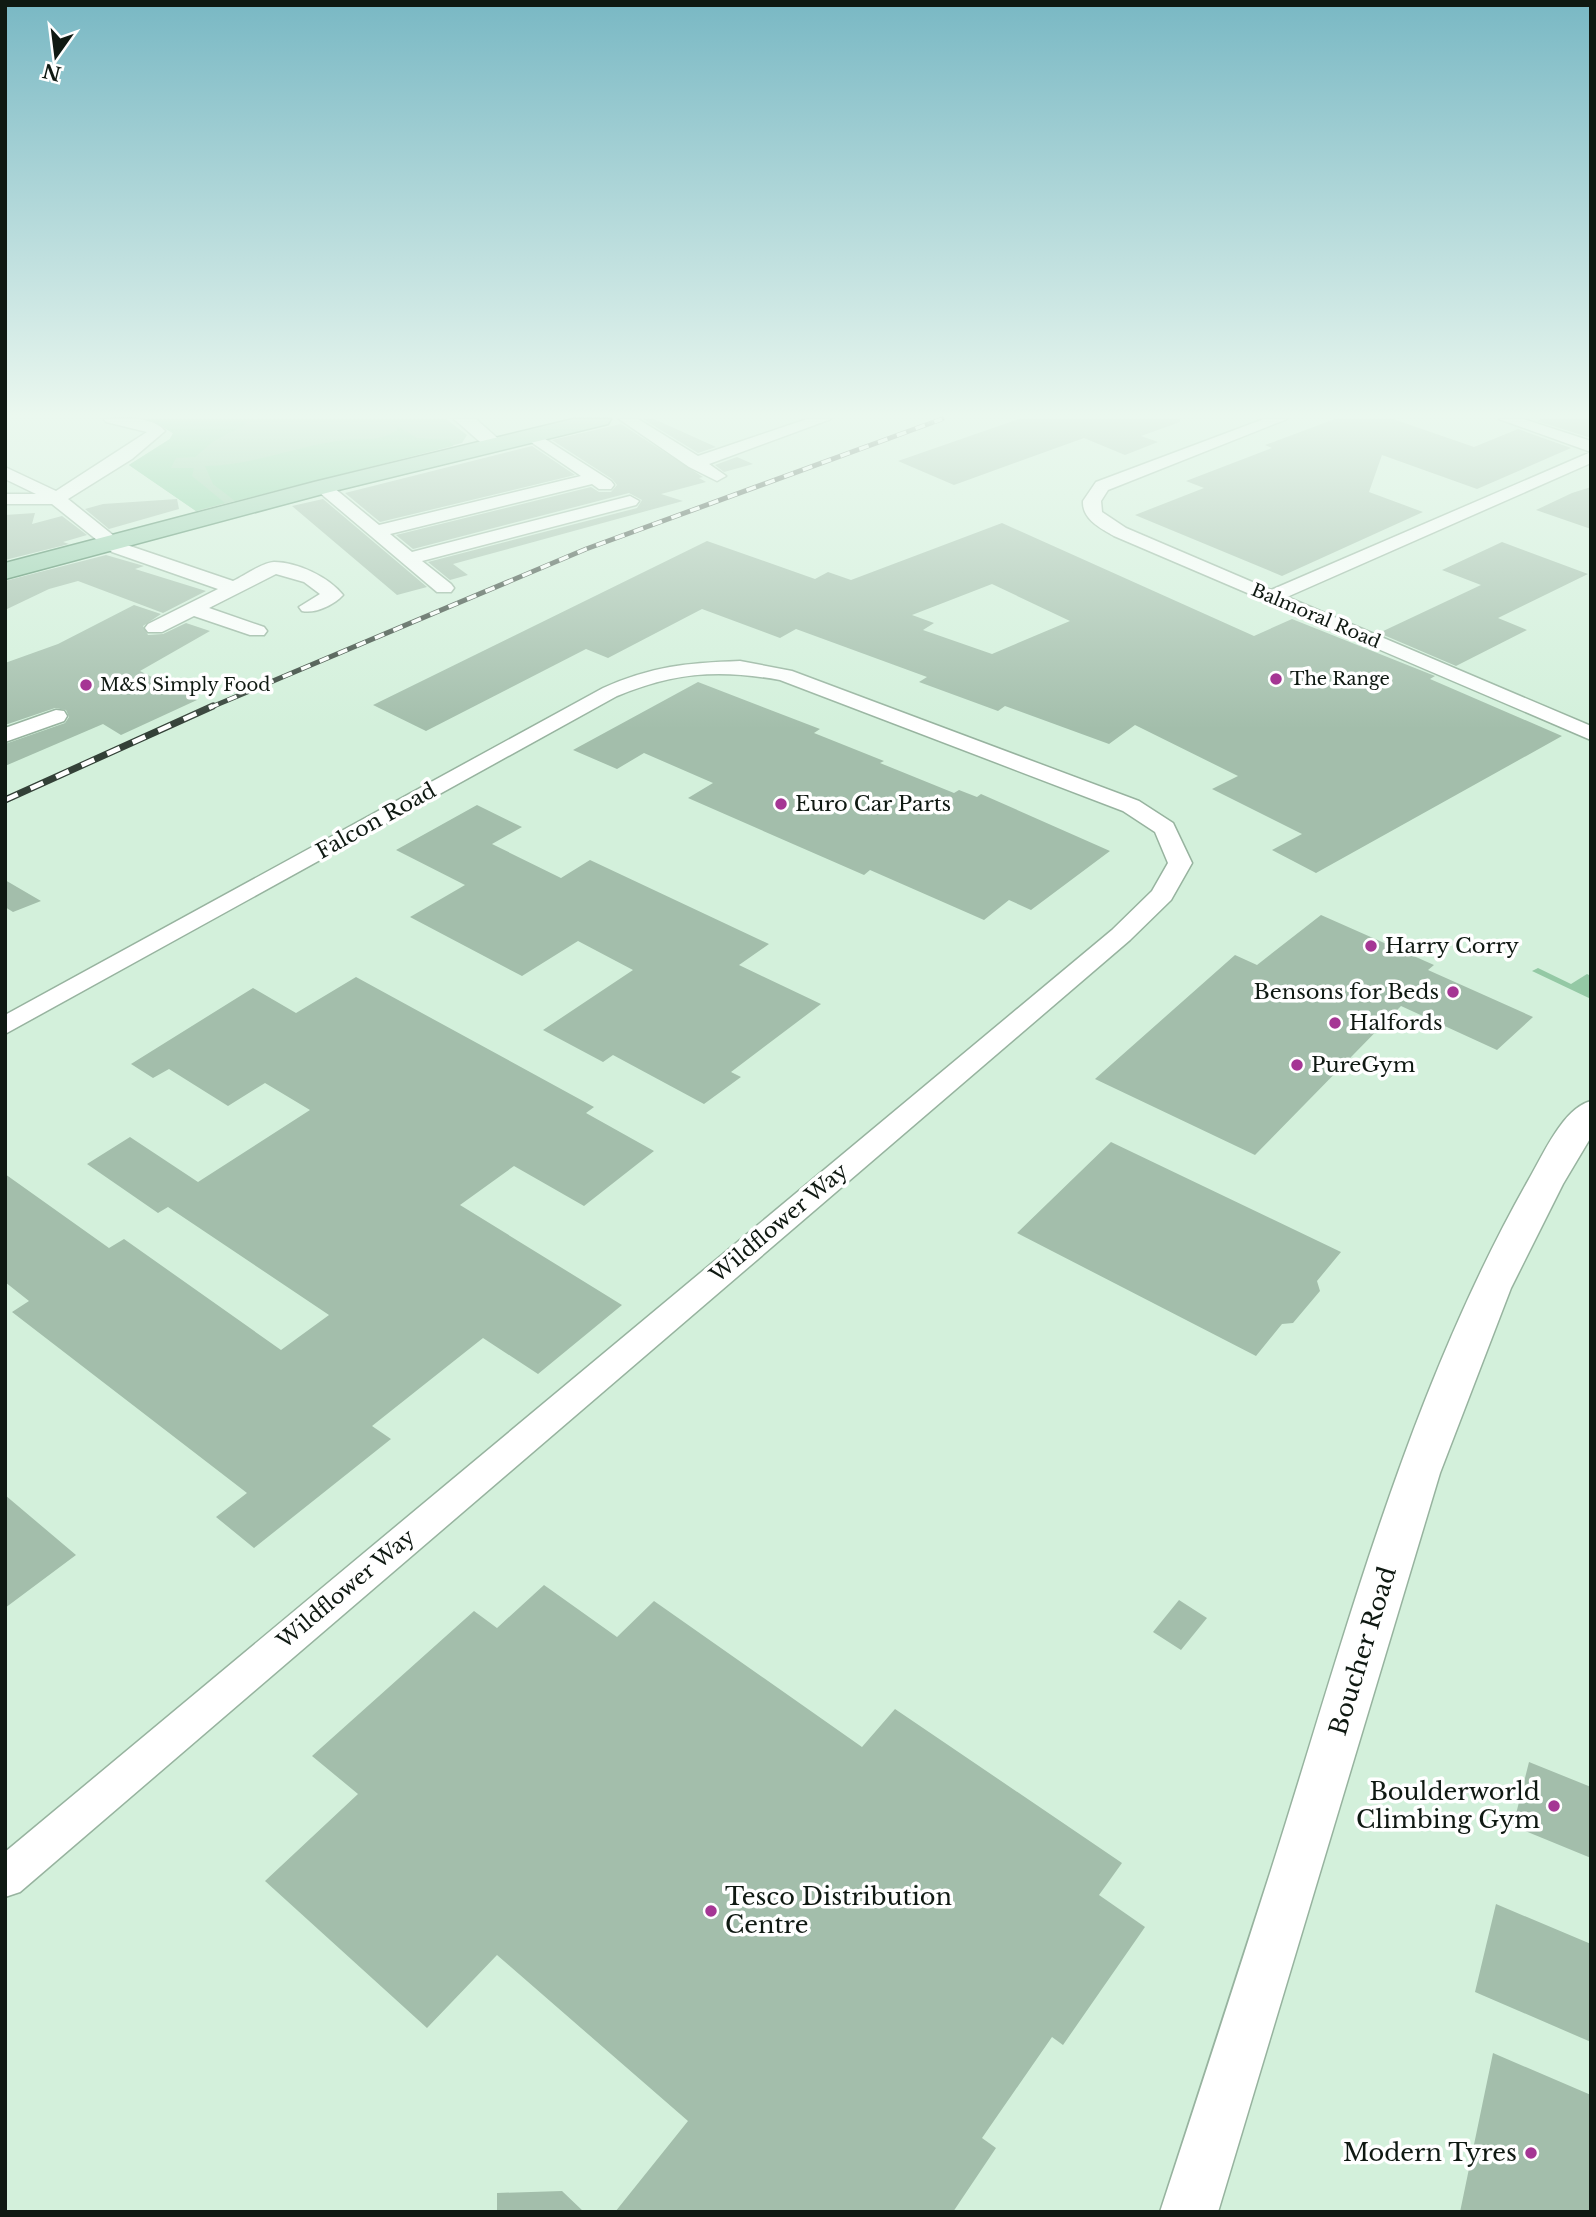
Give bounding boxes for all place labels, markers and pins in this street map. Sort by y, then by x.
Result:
place label: The Range [1290,668,1390,690]
marker: The Range [1268,671,1284,687]
place label: M&S Simply Food [100,674,270,696]
marker: M&S Simply Food [78,677,94,693]
place label: Euro Car Parts [795,791,951,817]
marker: Euro Car Parts [773,796,789,812]
place label: Harry Corry [1385,933,1520,959]
marker: Harry Corry [1363,938,1379,954]
place label: Bensons for Beds [1254,979,1439,1005]
marker: Bensons for Beds [1445,984,1461,1000]
place label: Halfords [1349,1010,1443,1036]
marker: Halfords [1327,1015,1343,1031]
place label: PureGym [1311,1052,1416,1078]
marker: PureGym [1289,1057,1305,1073]
place label: Boulderworld Climbing Gym [1356,1777,1540,1834]
marker: Boulderworld Climbing Gym [1546,1798,1562,1814]
place label: Tesco Distribution Centre [725,1882,952,1939]
marker: Tesco Distribution Centre [703,1903,719,1919]
place label: Modern Tyres [1343,2138,1517,2167]
marker: Modern Tyres [1523,2145,1539,2161]

